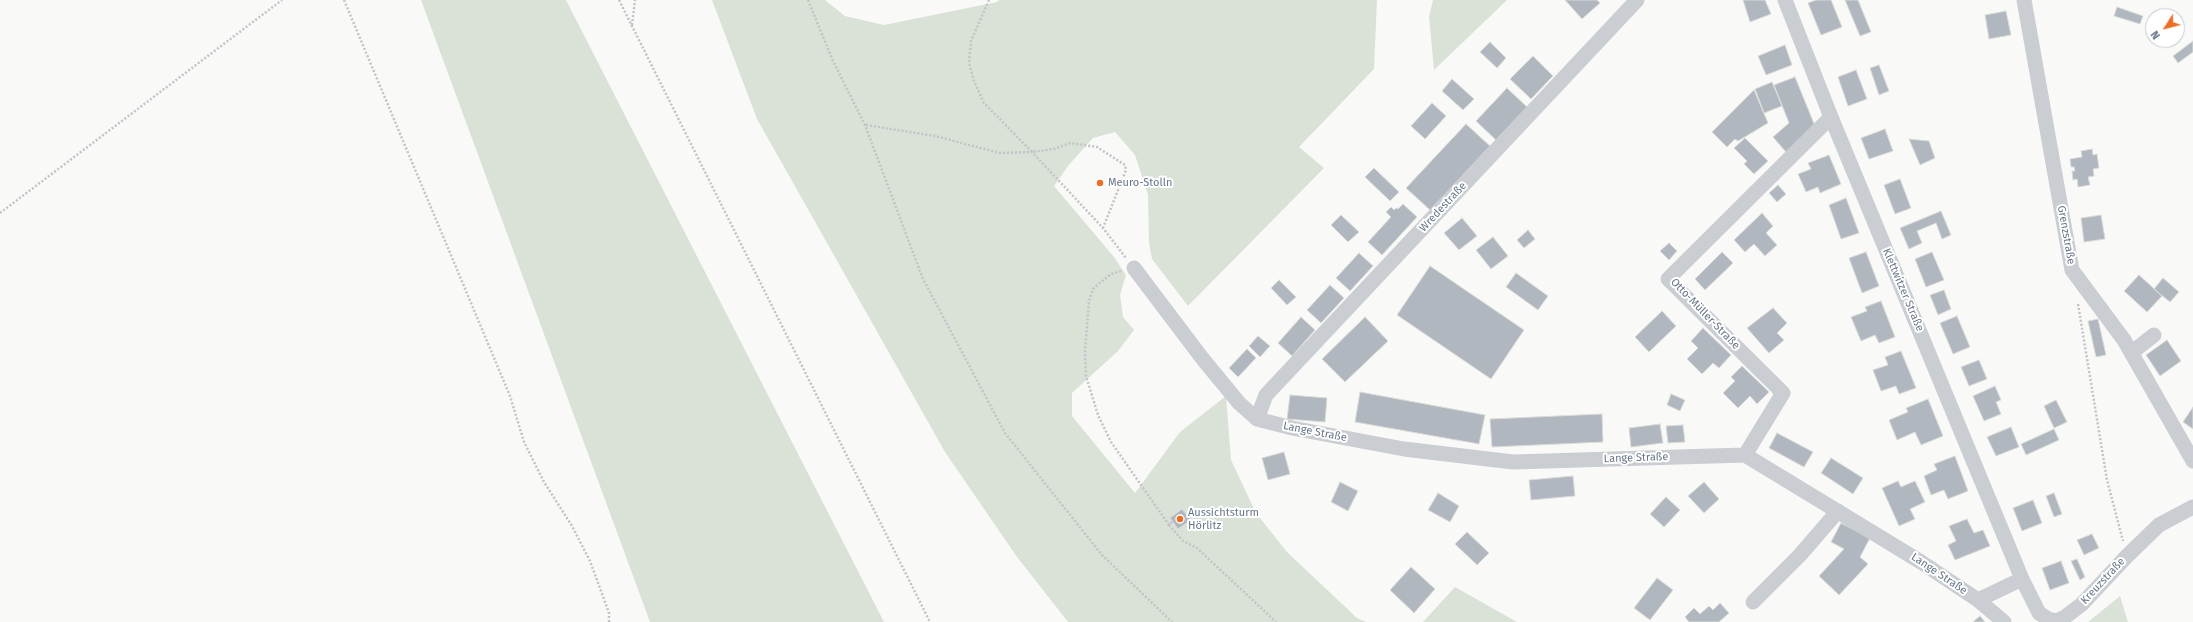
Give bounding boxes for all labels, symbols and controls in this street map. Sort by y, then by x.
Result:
north arrow [2145,8,2185,48]
text: N [2148,28,2163,42]
place label: Meuro-Stolln [1108,176,1172,190]
marker: Meuro-Stolln [1095,178,1105,188]
street label: Wredestraße [1417,179,1469,235]
street label: Grenzstraße [2054,205,2078,265]
street label: Klettwitzer Straße [1880,247,1926,333]
street label: Otto-Müller-Straße [1668,276,1742,352]
street label: Lange Straße [1282,419,1348,445]
street label: Lange Straße [1603,450,1669,466]
place label: Aussichtsturm Hörlitz [1188,506,1259,532]
marker: Aussichtsturm Hörlitz [1175,514,1185,524]
street label: Lange Straße [1909,550,1969,598]
street label: Kreuzstraße [2078,555,2128,607]

